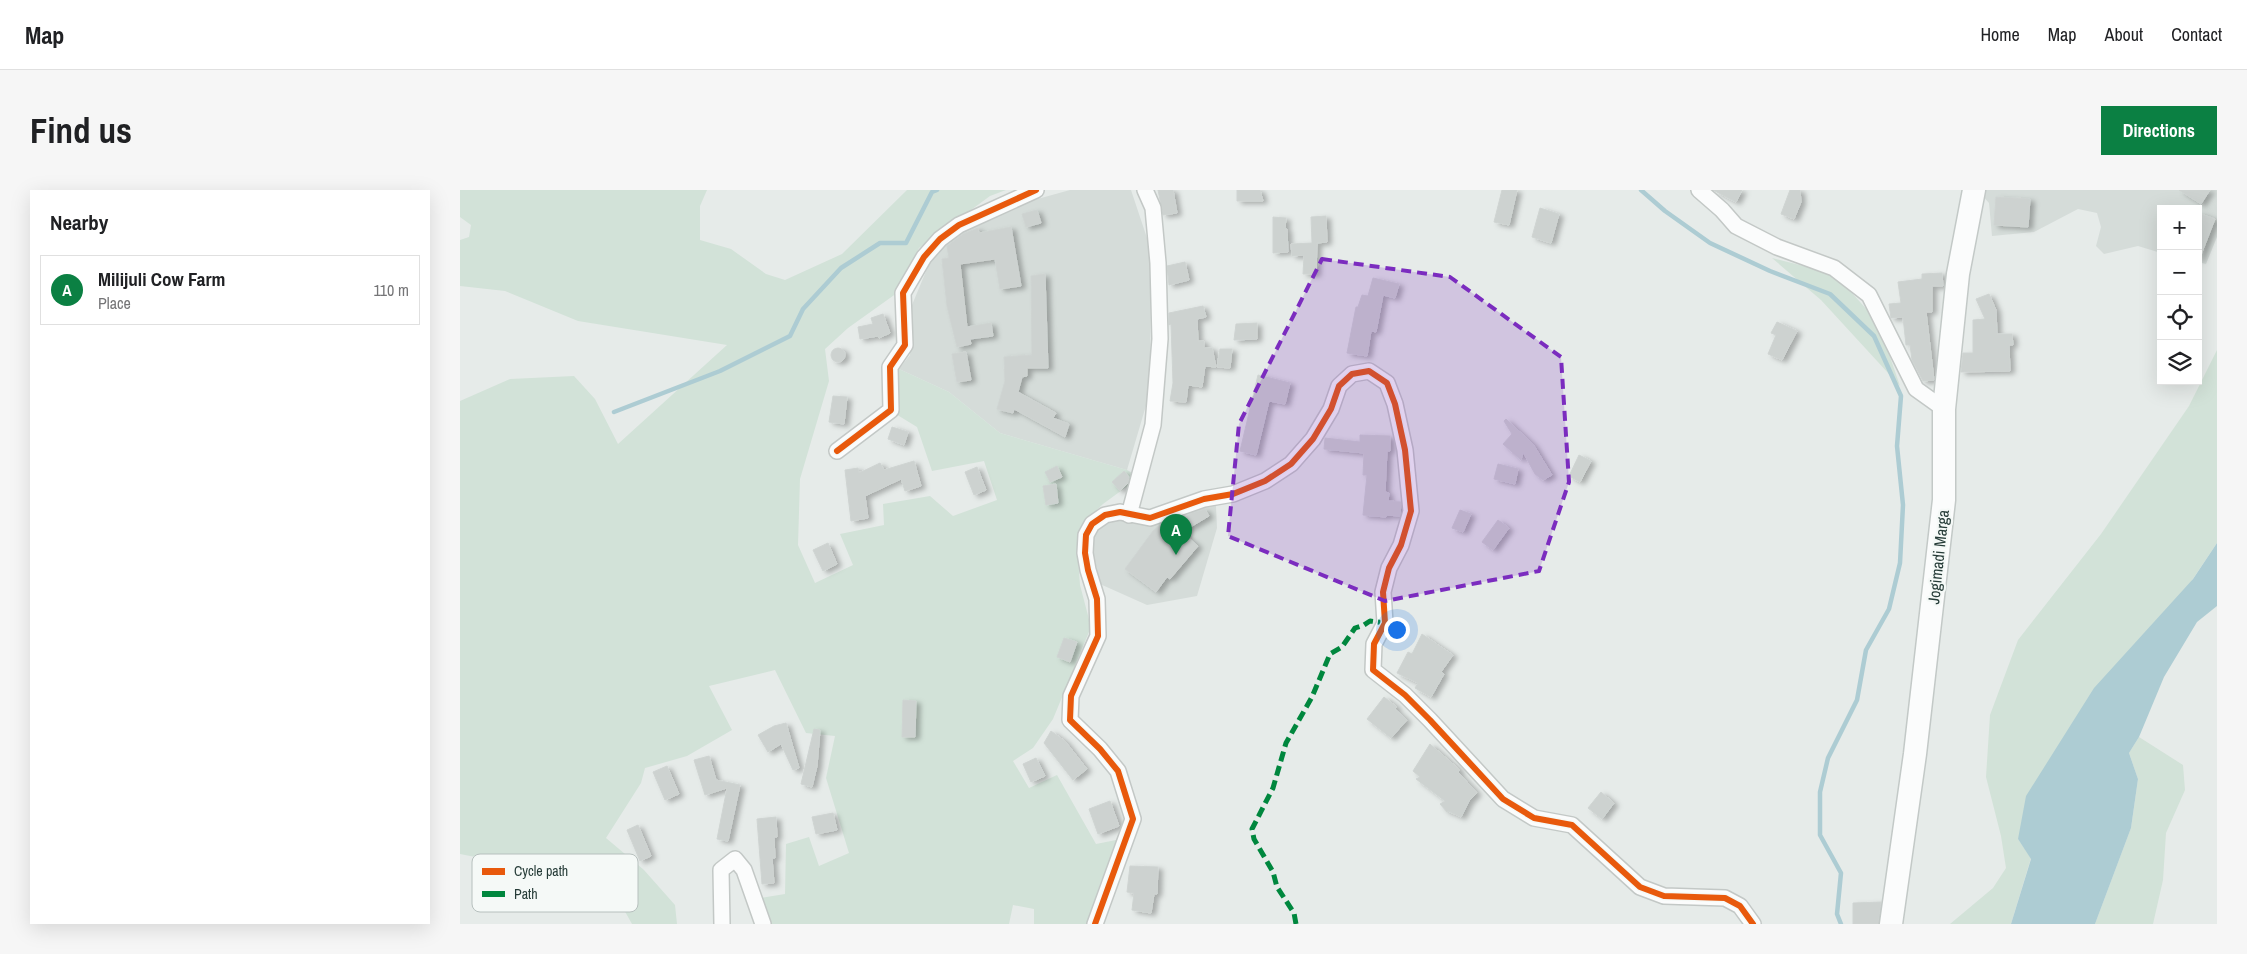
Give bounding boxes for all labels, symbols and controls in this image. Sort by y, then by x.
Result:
text: Map [25,19,64,51]
text: Home [1980,22,2020,47]
text: Map [2048,22,2077,47]
text: About [2105,22,2143,47]
text: Contact [2171,22,2222,47]
button: Directions [2101,106,2217,155]
text: Find us [30,107,132,154]
map controls [2157,205,2202,385]
button: + [2157,205,2202,250]
text: Nearby [50,208,108,237]
button: − [2157,250,2202,295]
text: Milijuli Cow Farm [98,266,225,292]
text: A [62,279,72,301]
text: 110 m [373,279,409,301]
text: Place [98,292,131,314]
button: locate [2157,295,2202,340]
button: layers [2157,340,2202,385]
street label: Jogimadi Marga [1922,508,1954,605]
pin: A [1160,514,1192,555]
your location [1384,617,1410,643]
legend [472,854,638,912]
text: Cycle path [514,862,568,880]
text: Path [514,885,538,903]

